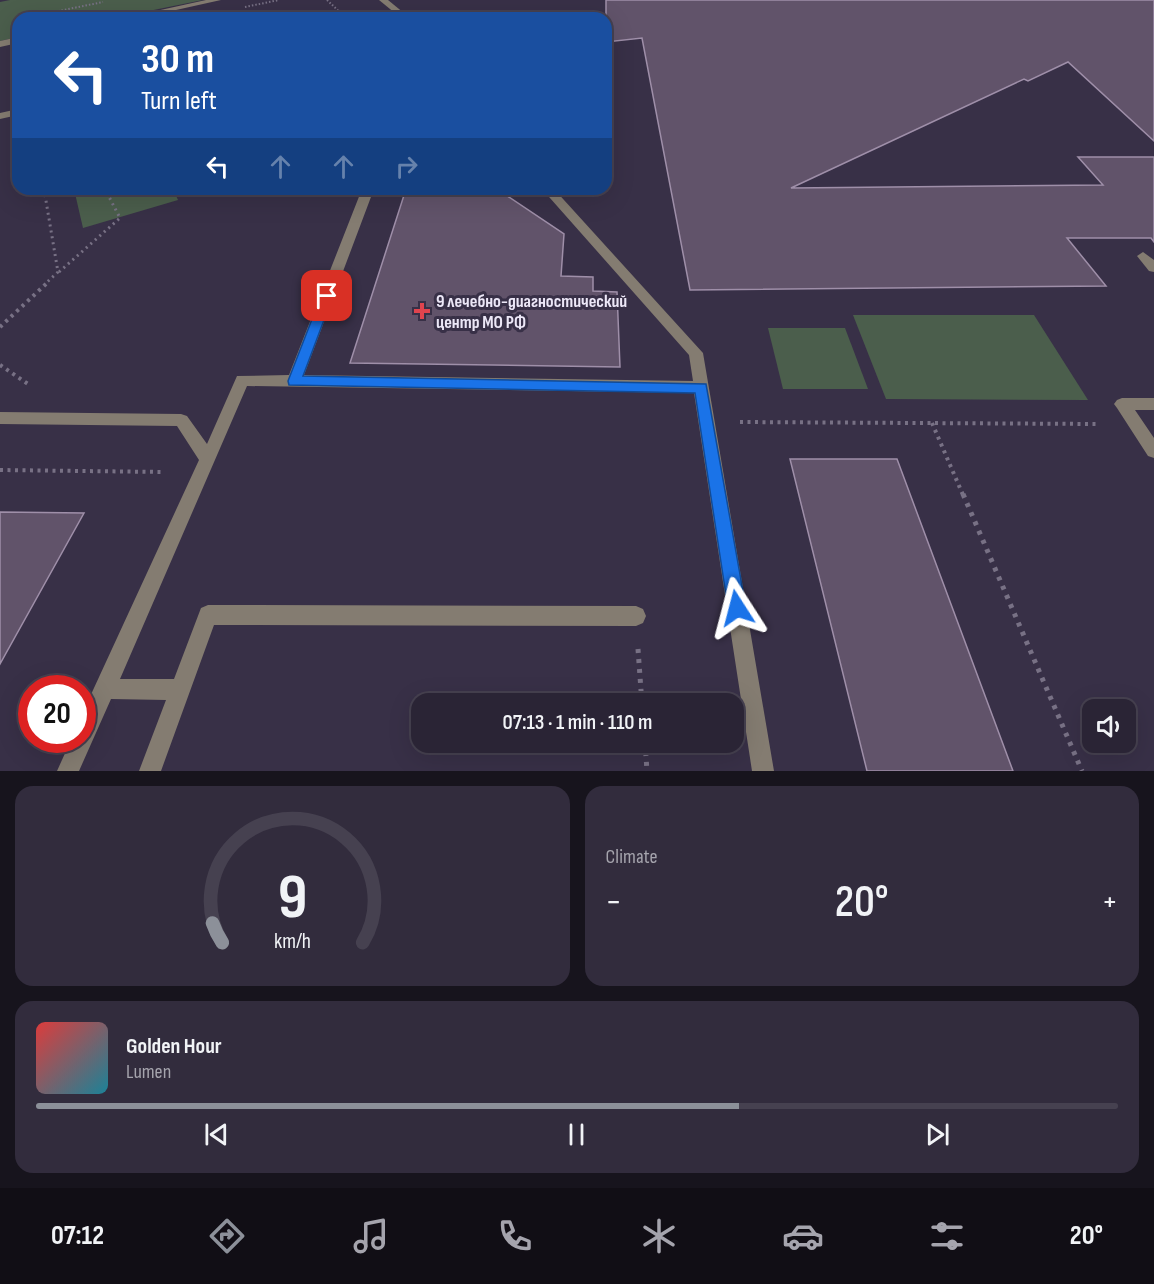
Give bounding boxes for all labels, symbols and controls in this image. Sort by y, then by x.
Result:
text: 30 m [141,34,214,85]
icon: left [42,36,120,114]
text: Turn left [141,85,217,117]
icon: left [201,150,234,183]
icon: ahead [264,150,297,183]
icon: ahead [327,150,360,183]
icon: right [390,150,423,183]
pin [301,270,352,321]
icon: arrive [310,279,343,312]
place label: 9 лечебно-диагностический центр МО РФ [436,291,627,333]
marker: 9 лечебно-диагностический центр МО РФ [413,302,431,320]
position arrow [705,576,769,640]
speed limit sign: 20 [18,675,96,753]
map controls [1082,699,1136,753]
button: sound [1082,699,1136,753]
text: 07:13 · 1 min · 110 m [503,709,652,736]
text: Climate [606,845,658,869]
text: 9 [277,861,307,936]
text: 20° [835,875,889,930]
text: − [606,882,622,922]
text: + [1102,882,1118,922]
text: km/h [274,929,311,954]
text: Golden Hour [126,1033,222,1060]
text: Lumen [126,1060,171,1084]
icon: previous [200,1118,233,1151]
icon: pause [560,1118,593,1151]
icon: next [921,1118,954,1151]
icon: directions [206,1215,248,1257]
icon: music [350,1215,392,1257]
icon: phone [494,1215,536,1257]
icon: climate [638,1215,680,1257]
icon: car [782,1215,824,1257]
icon: filters [926,1215,968,1257]
text: 07:12 [51,1220,104,1252]
text: 20° [1070,1220,1103,1252]

